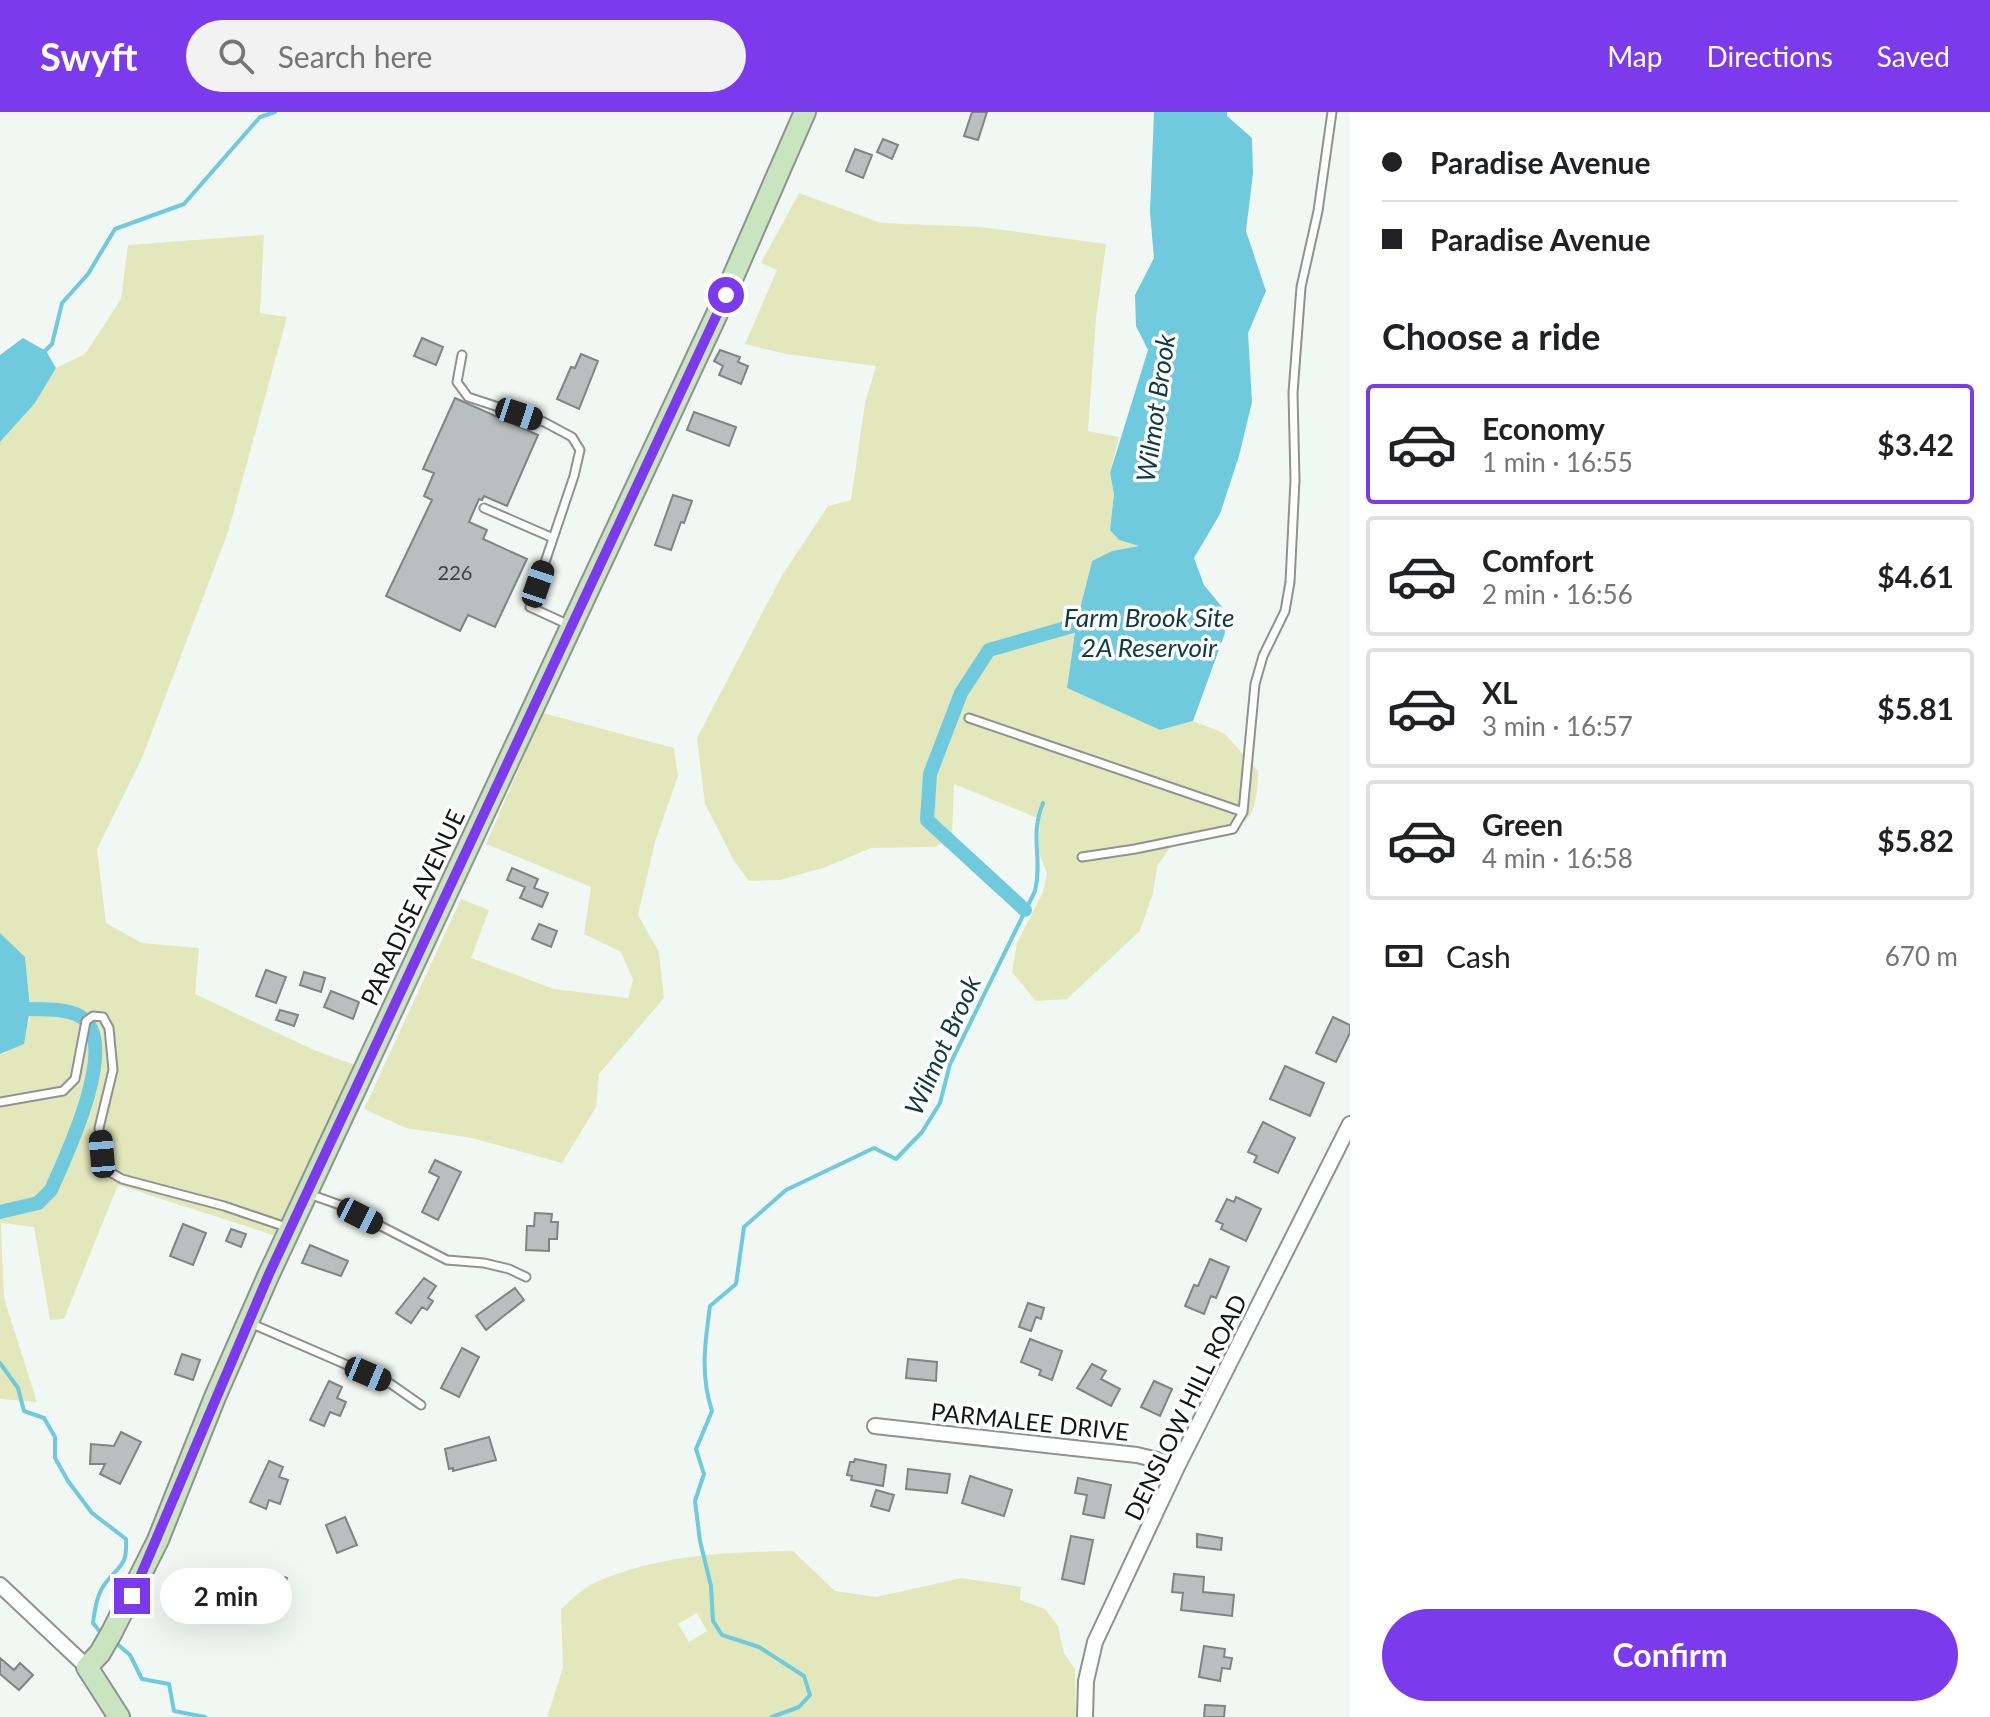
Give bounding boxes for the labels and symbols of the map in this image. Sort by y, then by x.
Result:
route start [708,277,744,313]
water label: Wilmot Brook [1129,331,1181,484]
car [492,395,546,433]
car [519,557,557,611]
house number: 226 [438,560,472,584]
water label: Farm Brook Site 2A Reservoir [1064,601,1234,663]
street label: PARADISE AVENUE [354,804,470,1010]
water label: Wilmot Brook [897,970,987,1119]
car [88,1129,116,1179]
car [333,1194,387,1238]
street label: DENSLOW HILL ROAD [1118,1289,1252,1525]
car [341,1354,395,1394]
street label: PARMALEE DRIVE [929,1396,1131,1446]
callout: 2 min [160,1568,292,1624]
route end [114,1578,150,1614]

